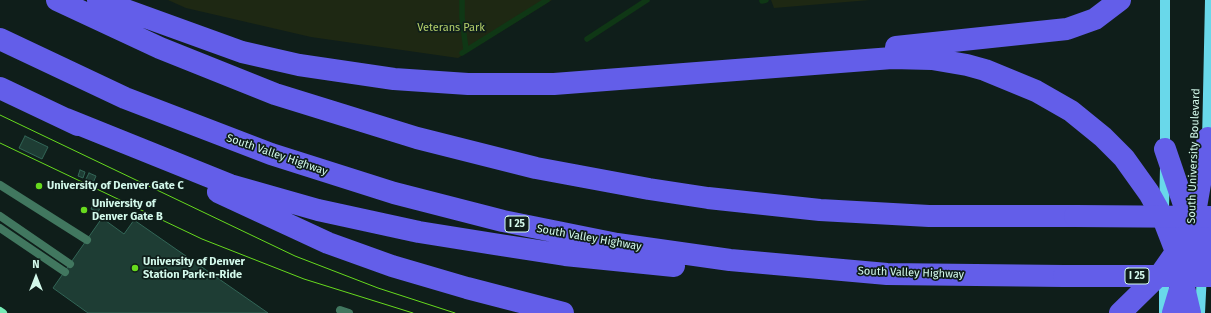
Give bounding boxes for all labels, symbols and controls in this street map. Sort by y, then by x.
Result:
park label: Veterans Park [417,21,485,35]
street label: South University Boulevard [1185,88,1203,224]
street label: South Valley Highway [225,131,329,179]
place label: University of Denver Gate C [47,179,184,193]
marker: University of Denver Gate C [34,181,44,191]
place label: University of Denver Gate B [92,197,163,223]
marker: University of Denver Gate B [79,205,89,215]
road number: I 25 [505,216,529,232]
street label: South Valley Highway [536,222,642,254]
place label: University of Denver Station Park-n-Ride [143,255,245,281]
north arrow [16,257,56,297]
text: N [32,258,40,271]
marker: University of Denver Station Park-n-Ride [130,263,140,273]
street label: South Valley Highway [858,265,964,281]
road number: I 25 [1125,268,1149,284]

